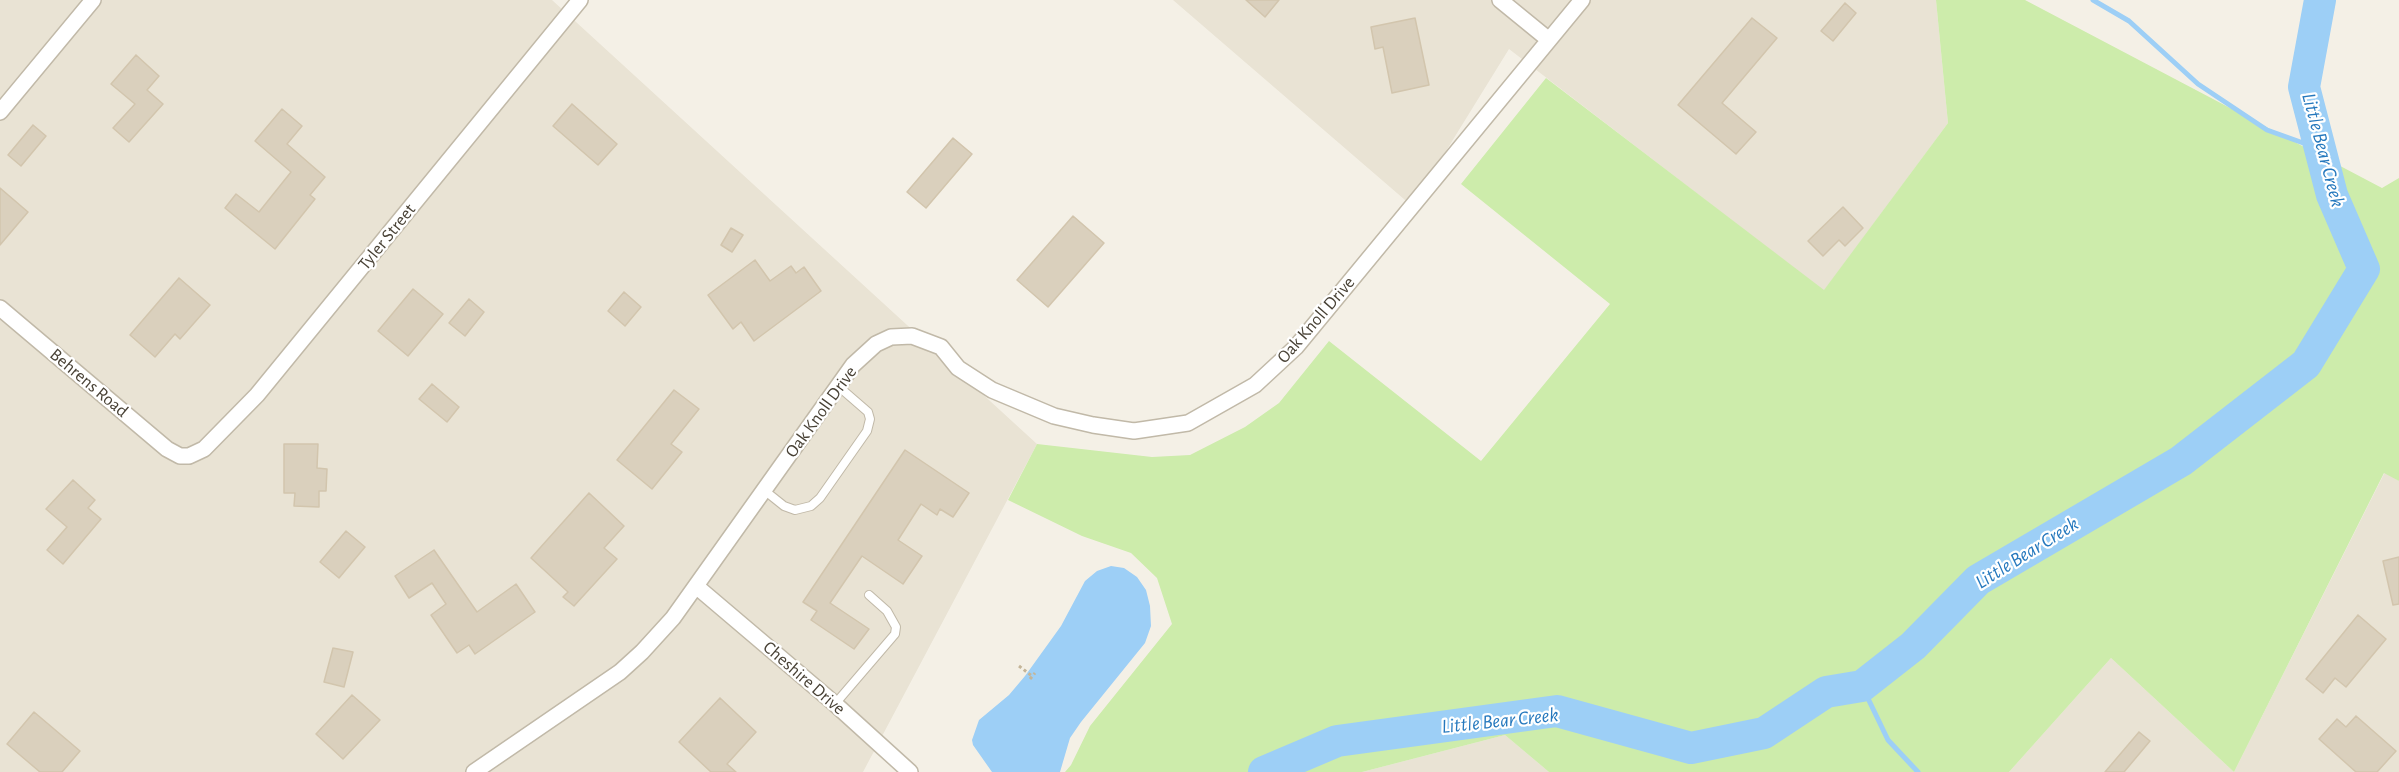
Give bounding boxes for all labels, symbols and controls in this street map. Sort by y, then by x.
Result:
water label: Little Bear Creek [2296,90,2350,210]
street label: Tyler Street [354,199,420,275]
street label: Oak Knoll Drive [1272,272,1360,368]
street label: Behrens Road [45,344,133,422]
street label: Oak Knoll Drive [781,362,861,462]
water label: Little Bear Creek [1971,512,2083,594]
street label: Cheshire Drive [758,636,850,720]
water label: Little Bear Creek [1440,703,1560,739]

